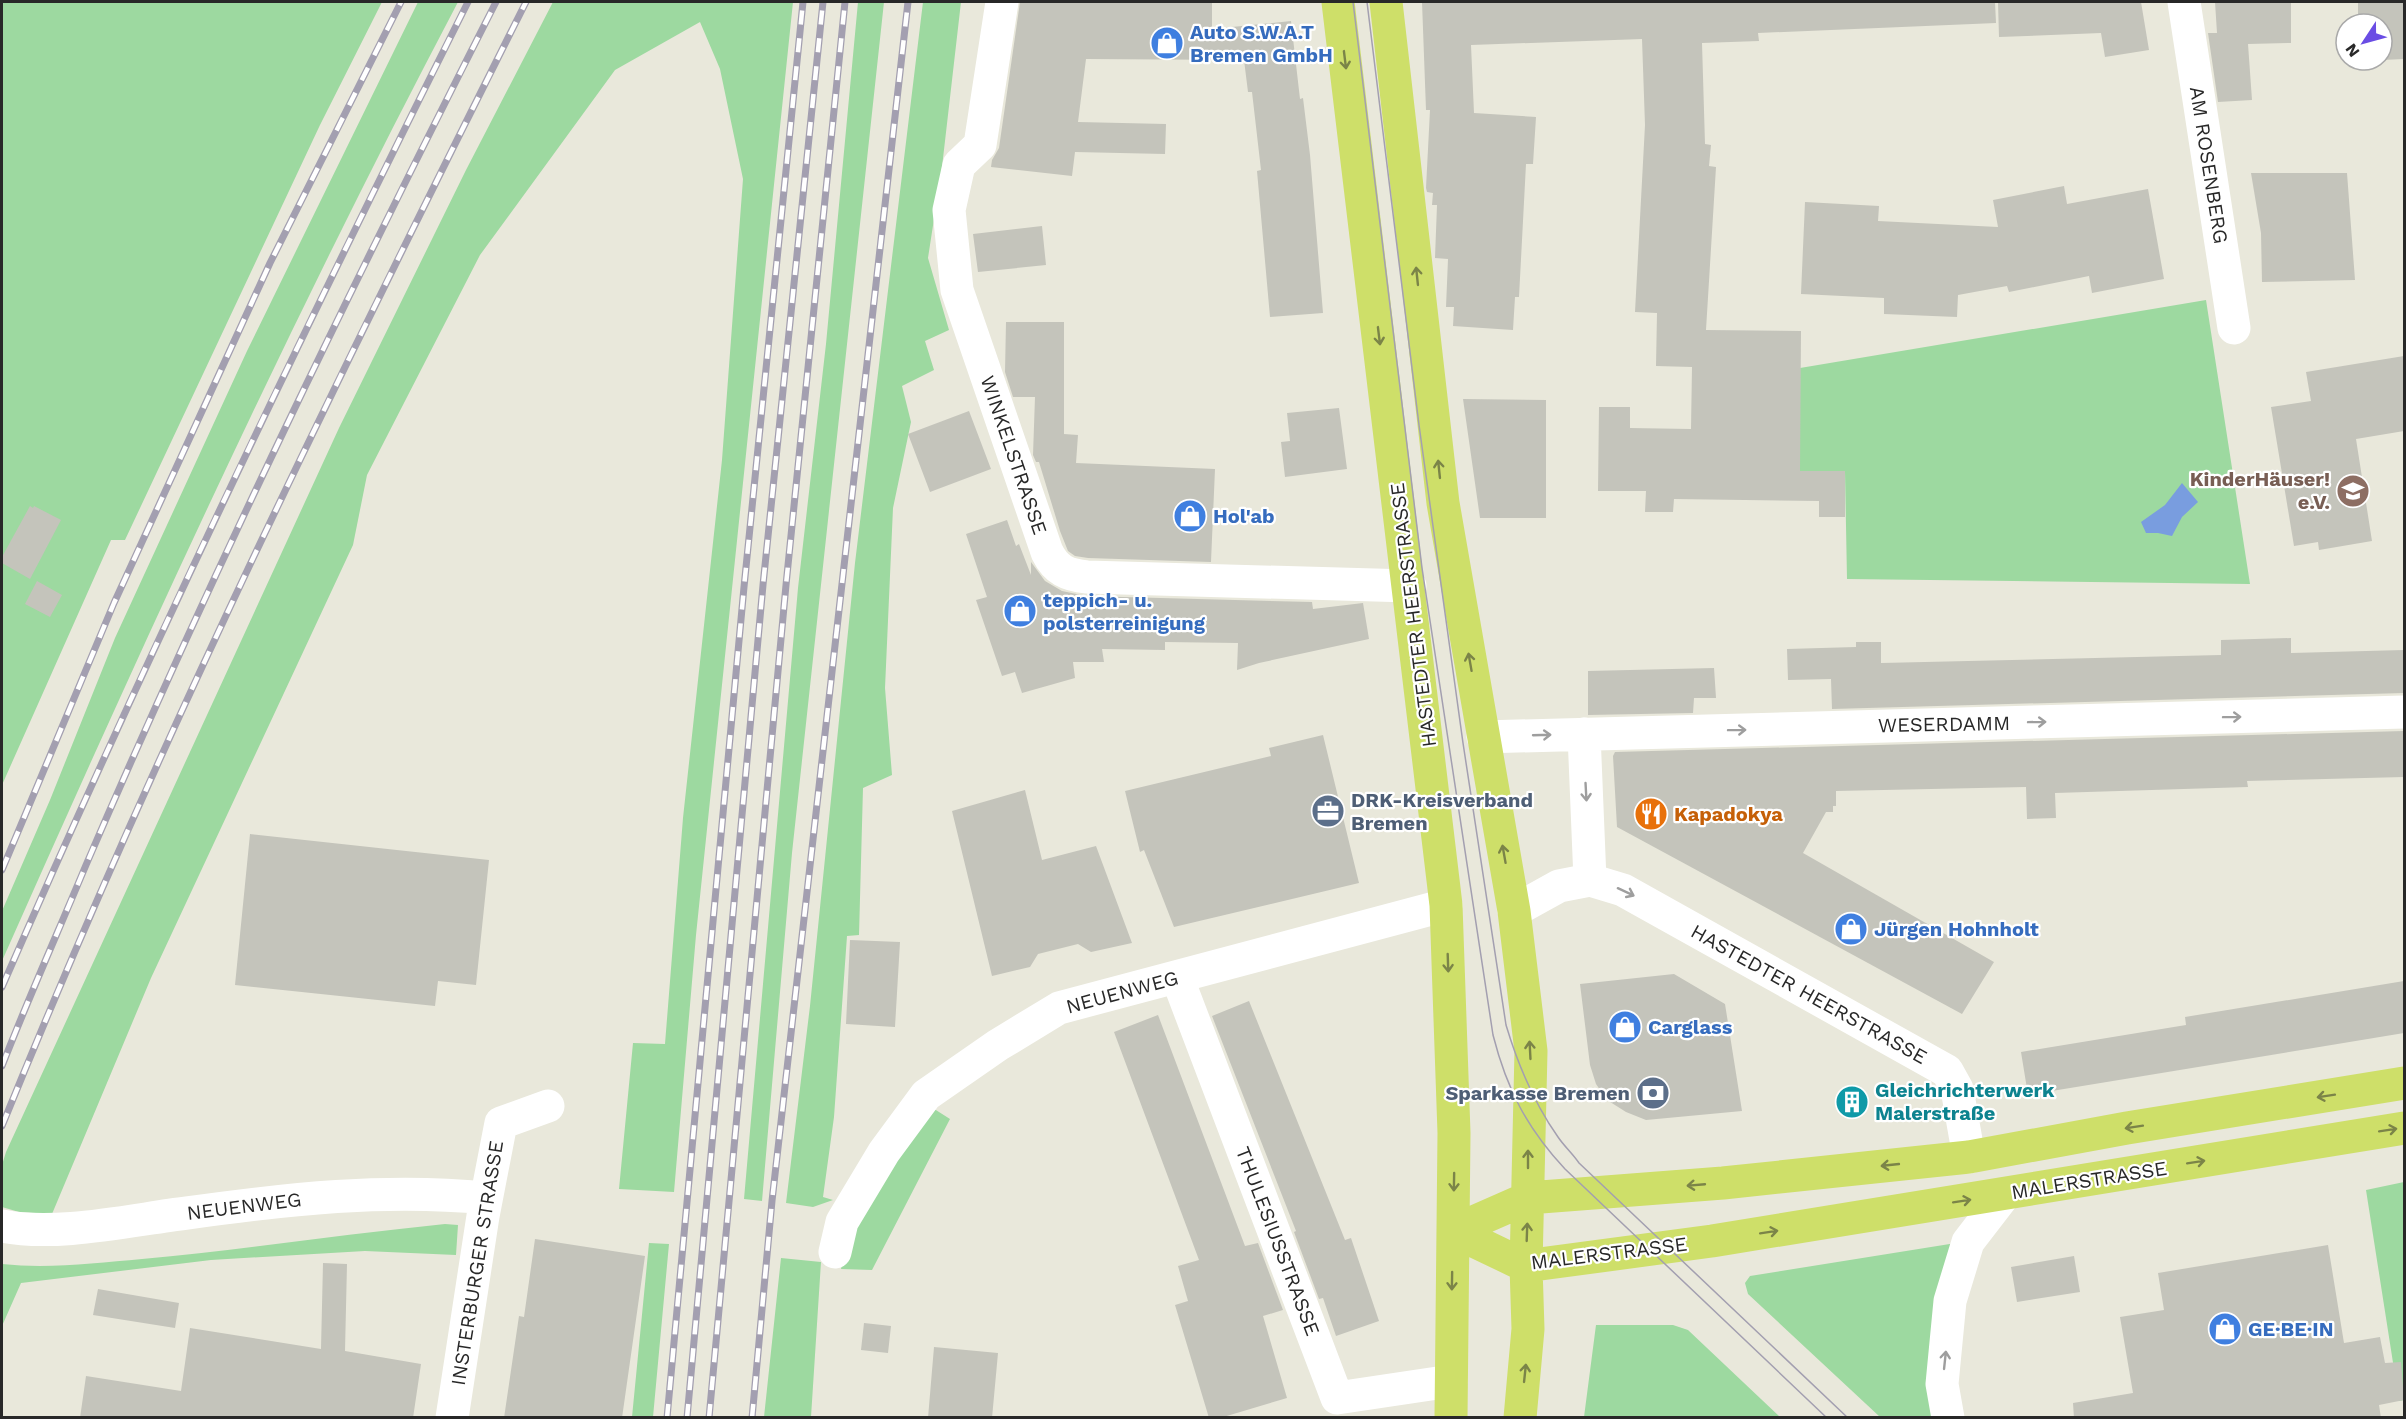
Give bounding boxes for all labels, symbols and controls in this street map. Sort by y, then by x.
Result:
north arrow [2334,12,2394,72]
place label: Auto S.W.A.T Bremen GmbH [1190,20,1333,67]
shop icon: Auto S.W.A.T Bremen GmbH [1149,25,1185,61]
text: N [2341,40,2363,61]
one-way arrow [1340,49,1351,69]
street label: AM ROSENBERG [2185,85,2233,245]
one-way arrow [1411,266,1422,286]
one-way arrow [1374,326,1385,346]
street label: WINKELSTRASSE [976,372,1052,538]
one-way arrow [1433,460,1444,480]
place label: KinderHäuser! e.V. [2190,467,2330,514]
school or university icon: KinderHäuser! e.V. [2335,473,2371,509]
street label: HASTEDTER HEERSTRASSE [1385,481,1441,749]
shop icon: Hol'ab [1172,498,1208,534]
place label: Hol'ab [1213,504,1275,528]
place label: teppich- u. polsterreinigung [1043,588,1206,635]
shop icon: teppich- u. polsterreinigung [1002,593,1038,629]
one-way arrow [1464,653,1475,672]
street label: WESERDAMM [1878,711,2010,737]
one-way arrow [2221,711,2241,723]
one-way arrow [2026,716,2046,728]
one-way arrow [1726,724,1746,736]
one-way arrow [1531,730,1551,741]
one-way arrow [1581,782,1592,802]
place label: DRK-Kreisverband Bremen [1351,788,1533,835]
office icon: DRK-Kreisverband Bremen [1310,793,1346,829]
restaurant icon: Kapadokya [1633,796,1669,832]
place label: Kapadokya [1674,802,1783,826]
one-way arrow [1498,845,1509,864]
one-way arrow [1617,887,1635,899]
shop icon: Jürgen Hohnholt [1833,911,1869,947]
place label: Jürgen Hohnholt [1874,917,2039,941]
street label: HASTEDTER HEERSTRASSE [1687,919,1931,1069]
one-way arrow [1443,953,1454,973]
street label: NEUENWEG [1063,966,1181,1018]
shop icon: Carglass [1607,1009,1643,1045]
place label: Carglass [1648,1015,1733,1039]
one-way arrow [1525,1041,1536,1061]
bank icon: Sparkasse Bremen [1635,1075,1671,1111]
place label: Gleichrichterwerk Malerstraße [1875,1078,2055,1125]
place label: Sparkasse Bremen [1445,1081,1630,1105]
building icon: Gleichrichterwerk Malerstraße [1834,1084,1870,1120]
one-way arrow [2317,1090,2336,1101]
one-way arrow [2124,1122,2144,1133]
one-way arrow [2378,1125,2398,1136]
street label: INSTERBURGER STRASSE [446,1139,508,1387]
street label: THULESIUSSTRASSE [1231,1143,1325,1339]
one-way arrow [1522,1150,1534,1170]
street label: MALERSTRASSE [2009,1156,2169,1204]
one-way arrow [2185,1156,2205,1167]
one-way arrow [1881,1160,1901,1171]
one-way arrow [1448,1171,1460,1191]
one-way arrow [1687,1180,1707,1191]
street label: NEUENWEG [185,1187,303,1225]
one-way arrow [1952,1195,1971,1206]
one-way arrow [1522,1223,1533,1243]
one-way arrow [1759,1226,1779,1237]
street label: MALERSTRASSE [1529,1232,1689,1274]
one-way arrow [1446,1271,1458,1291]
shop icon: GE·BE·IN [2207,1311,2243,1347]
place label: GE·BE·IN [2248,1317,2334,1341]
one-way arrow [1940,1350,1951,1370]
one-way arrow [1520,1364,1531,1384]

